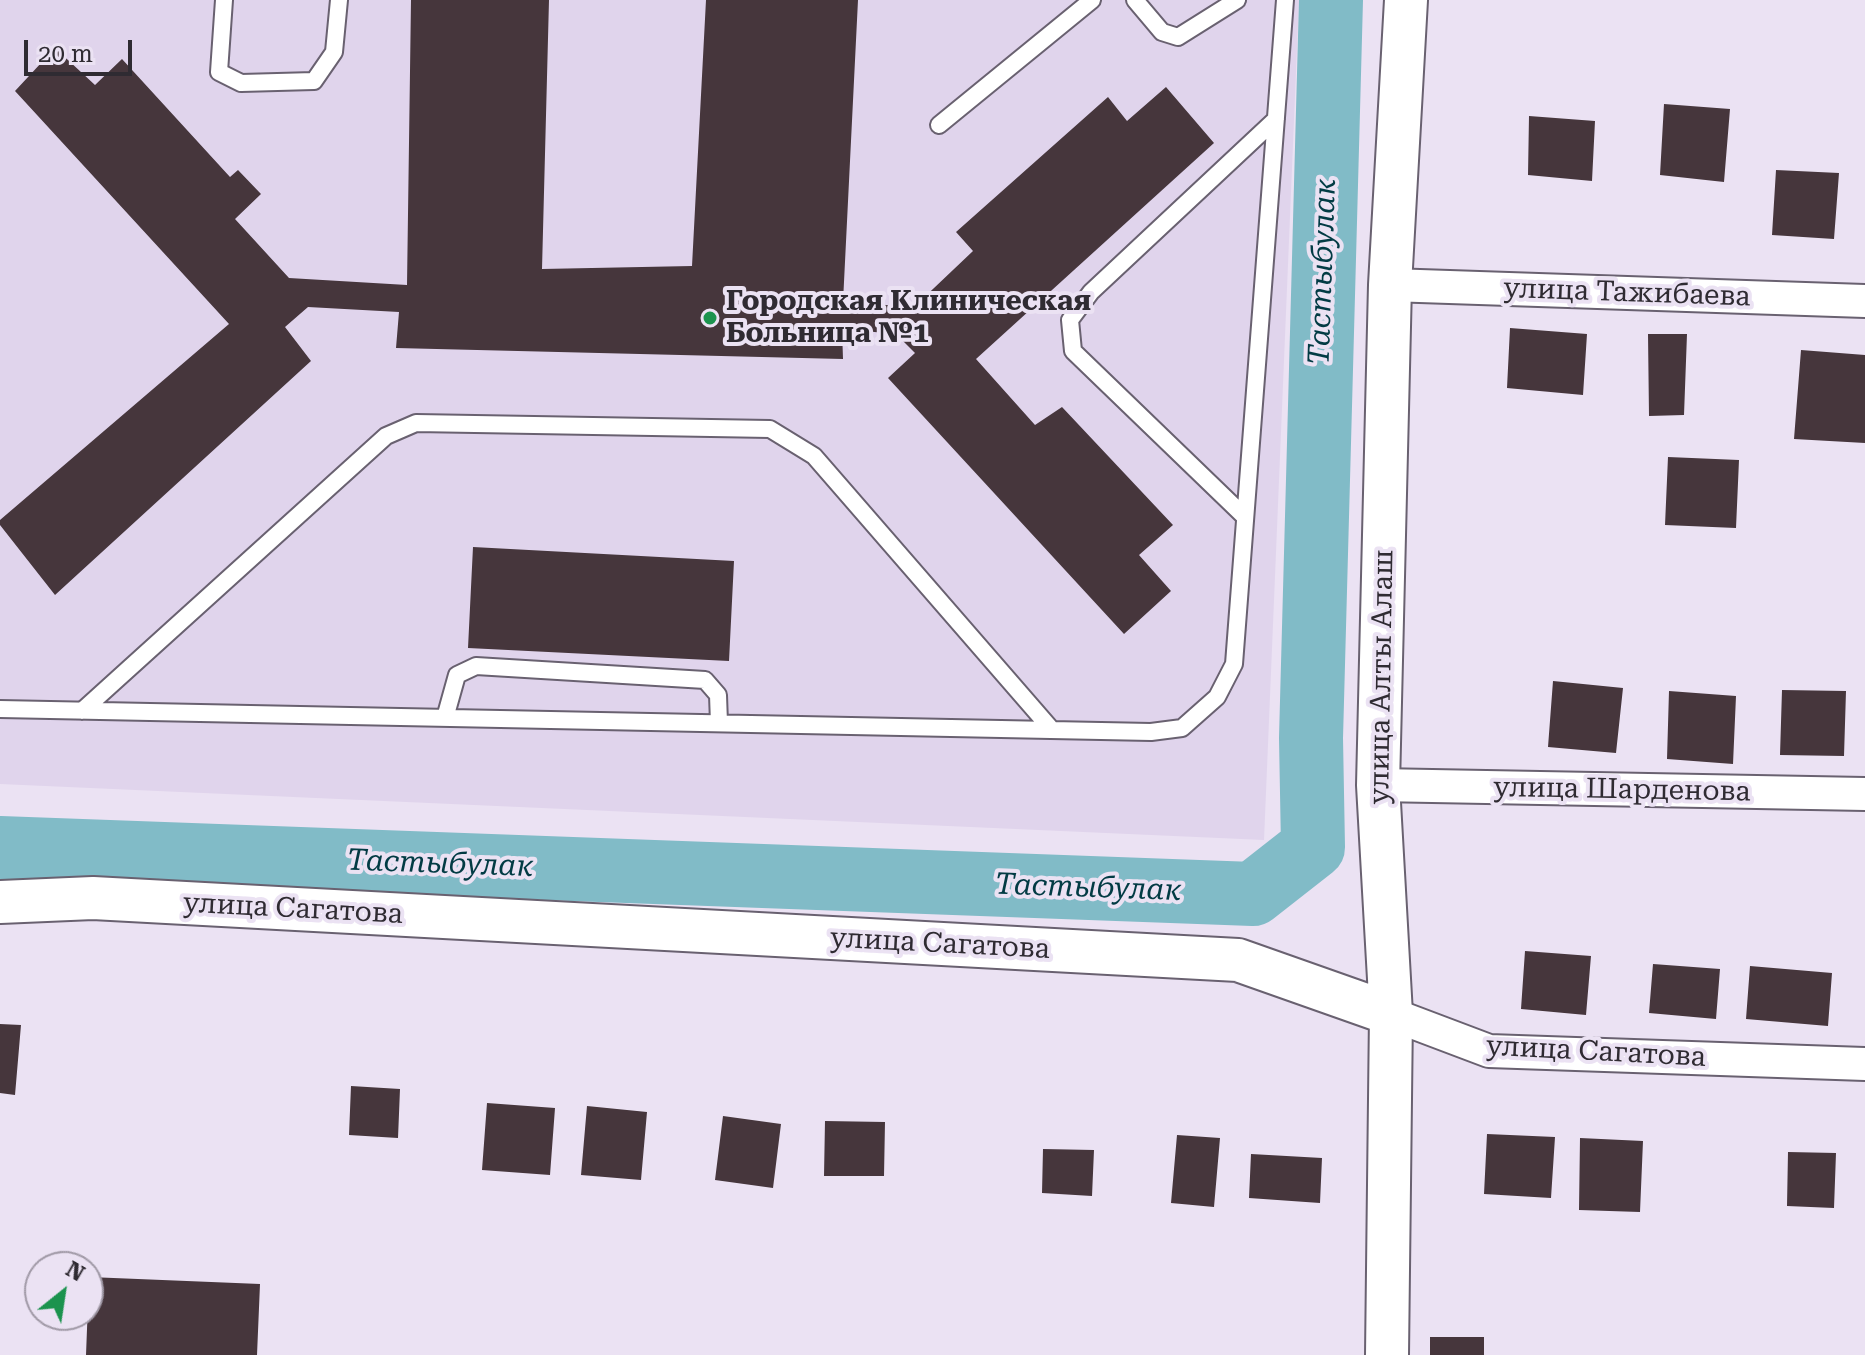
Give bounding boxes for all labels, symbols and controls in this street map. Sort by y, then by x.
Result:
scale bar [28,24,136,74]
text: 20 m [38,40,93,68]
water label: Тастыбулак [1302,178,1344,366]
street label: улица Тажибаева [1503,272,1751,314]
place label: Городская Клиническая Больница №1 [726,285,1091,351]
marker: Городская Клиническая Больница №1 [701,309,719,327]
street label: улица Алты Алаш [1363,549,1401,805]
street label: улица Шарденова [1493,771,1751,809]
water label: Тастыбулак [346,843,534,885]
water label: Тастыбулак [994,867,1182,909]
street label: улица Сагатова [182,886,404,932]
street label: улица Сагатова [829,921,1051,967]
street label: улица Сагатова [1485,1029,1707,1075]
north arrow [24,1251,104,1331]
text: N [62,1256,89,1287]

